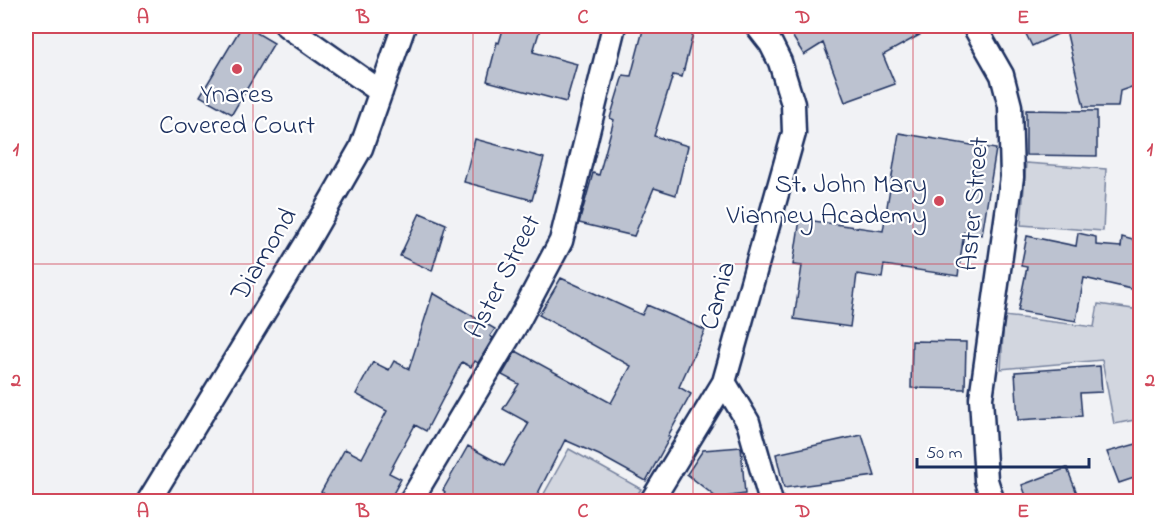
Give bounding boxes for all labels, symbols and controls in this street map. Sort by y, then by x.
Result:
text: A [137,4,149,33]
text: B [355,4,370,33]
text: C [578,4,589,33]
text: D [795,4,810,33]
text: E [1017,4,1029,33]
marker: Ynares Covered Court [230,62,244,76]
place label: Ynares Covered Court [159,76,315,146]
street label: Aster Street [950,135,1000,273]
text: 1 [13,136,20,165]
text: 1 [1147,136,1154,165]
place label: St. John Mary Vianney Academy [726,166,927,236]
marker: St. John Mary Vianney Academy [932,194,946,208]
street label: Diamond [221,201,308,310]
street label: Aster Street [456,208,552,346]
street label: Camia [691,257,747,335]
text: 2 [10,367,21,396]
text: 2 [1144,367,1155,396]
scale bar [917,431,1090,469]
text: 50 m [926,441,963,467]
text: A [137,498,149,527]
text: B [355,498,370,527]
text: C [578,498,589,527]
text: D [795,498,810,527]
text: E [1017,498,1029,527]

